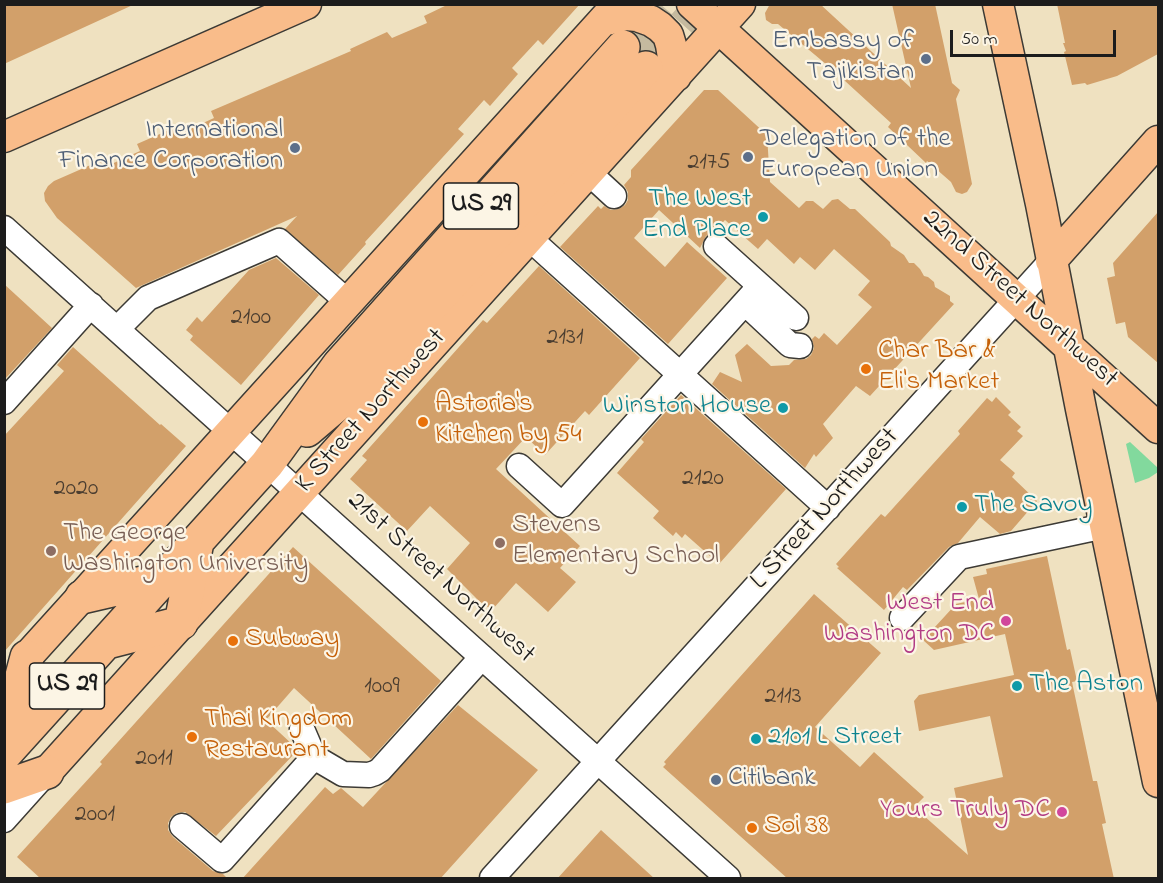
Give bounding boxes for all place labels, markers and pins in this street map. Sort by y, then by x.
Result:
place label: Embassy of Tajikistan [772,27,914,90]
marker: Embassy of Tajikistan [919,52,933,66]
place label: International Finance Corporation [58,116,283,179]
place label: Delegation of the European Union [760,125,951,188]
marker: International Finance Corporation [288,141,302,155]
marker: Delegation of the European Union [741,150,755,164]
place label: The West End Place [642,185,751,248]
marker: The West End Place [756,210,770,224]
place label: Char Bar & Eli's Market [878,337,999,400]
marker: Char Bar & Eli's Market [859,362,873,376]
place label: Astoria's Kitchen by 54 [435,390,582,453]
place label: Winston House [603,392,771,424]
marker: Winston House [776,401,790,415]
marker: Astoria's Kitchen by 54 [416,415,430,429]
place label: The Savoy [974,491,1093,523]
marker: The Savoy [955,500,969,514]
place label: Stevens Elementary School [512,511,719,574]
place label: The George Washington University [63,519,308,582]
marker: Stevens Elementary School [493,536,507,550]
marker: The George Washington University [44,544,58,558]
place label: West End Washington DC [824,589,994,652]
marker: West End Washington DC [999,614,1013,628]
place label: Subway [245,625,339,657]
marker: Subway [226,634,240,648]
place label: The Aston [1029,670,1143,702]
marker: The Aston [1010,679,1024,693]
place label: Thai Kingdom Restaurant [204,705,352,768]
place label: 2101 L Street [768,723,902,755]
marker: Thai Kingdom Restaurant [185,730,199,744]
marker: 2101 L Street [749,732,763,746]
place label: Citibank [728,764,816,796]
marker: Citibank [709,773,723,787]
place label: Yours Truly DC [880,796,1050,828]
marker: Yours Truly DC [1055,805,1069,819]
place label: Soi 38 [764,812,828,844]
marker: Soi 38 [745,821,759,835]

